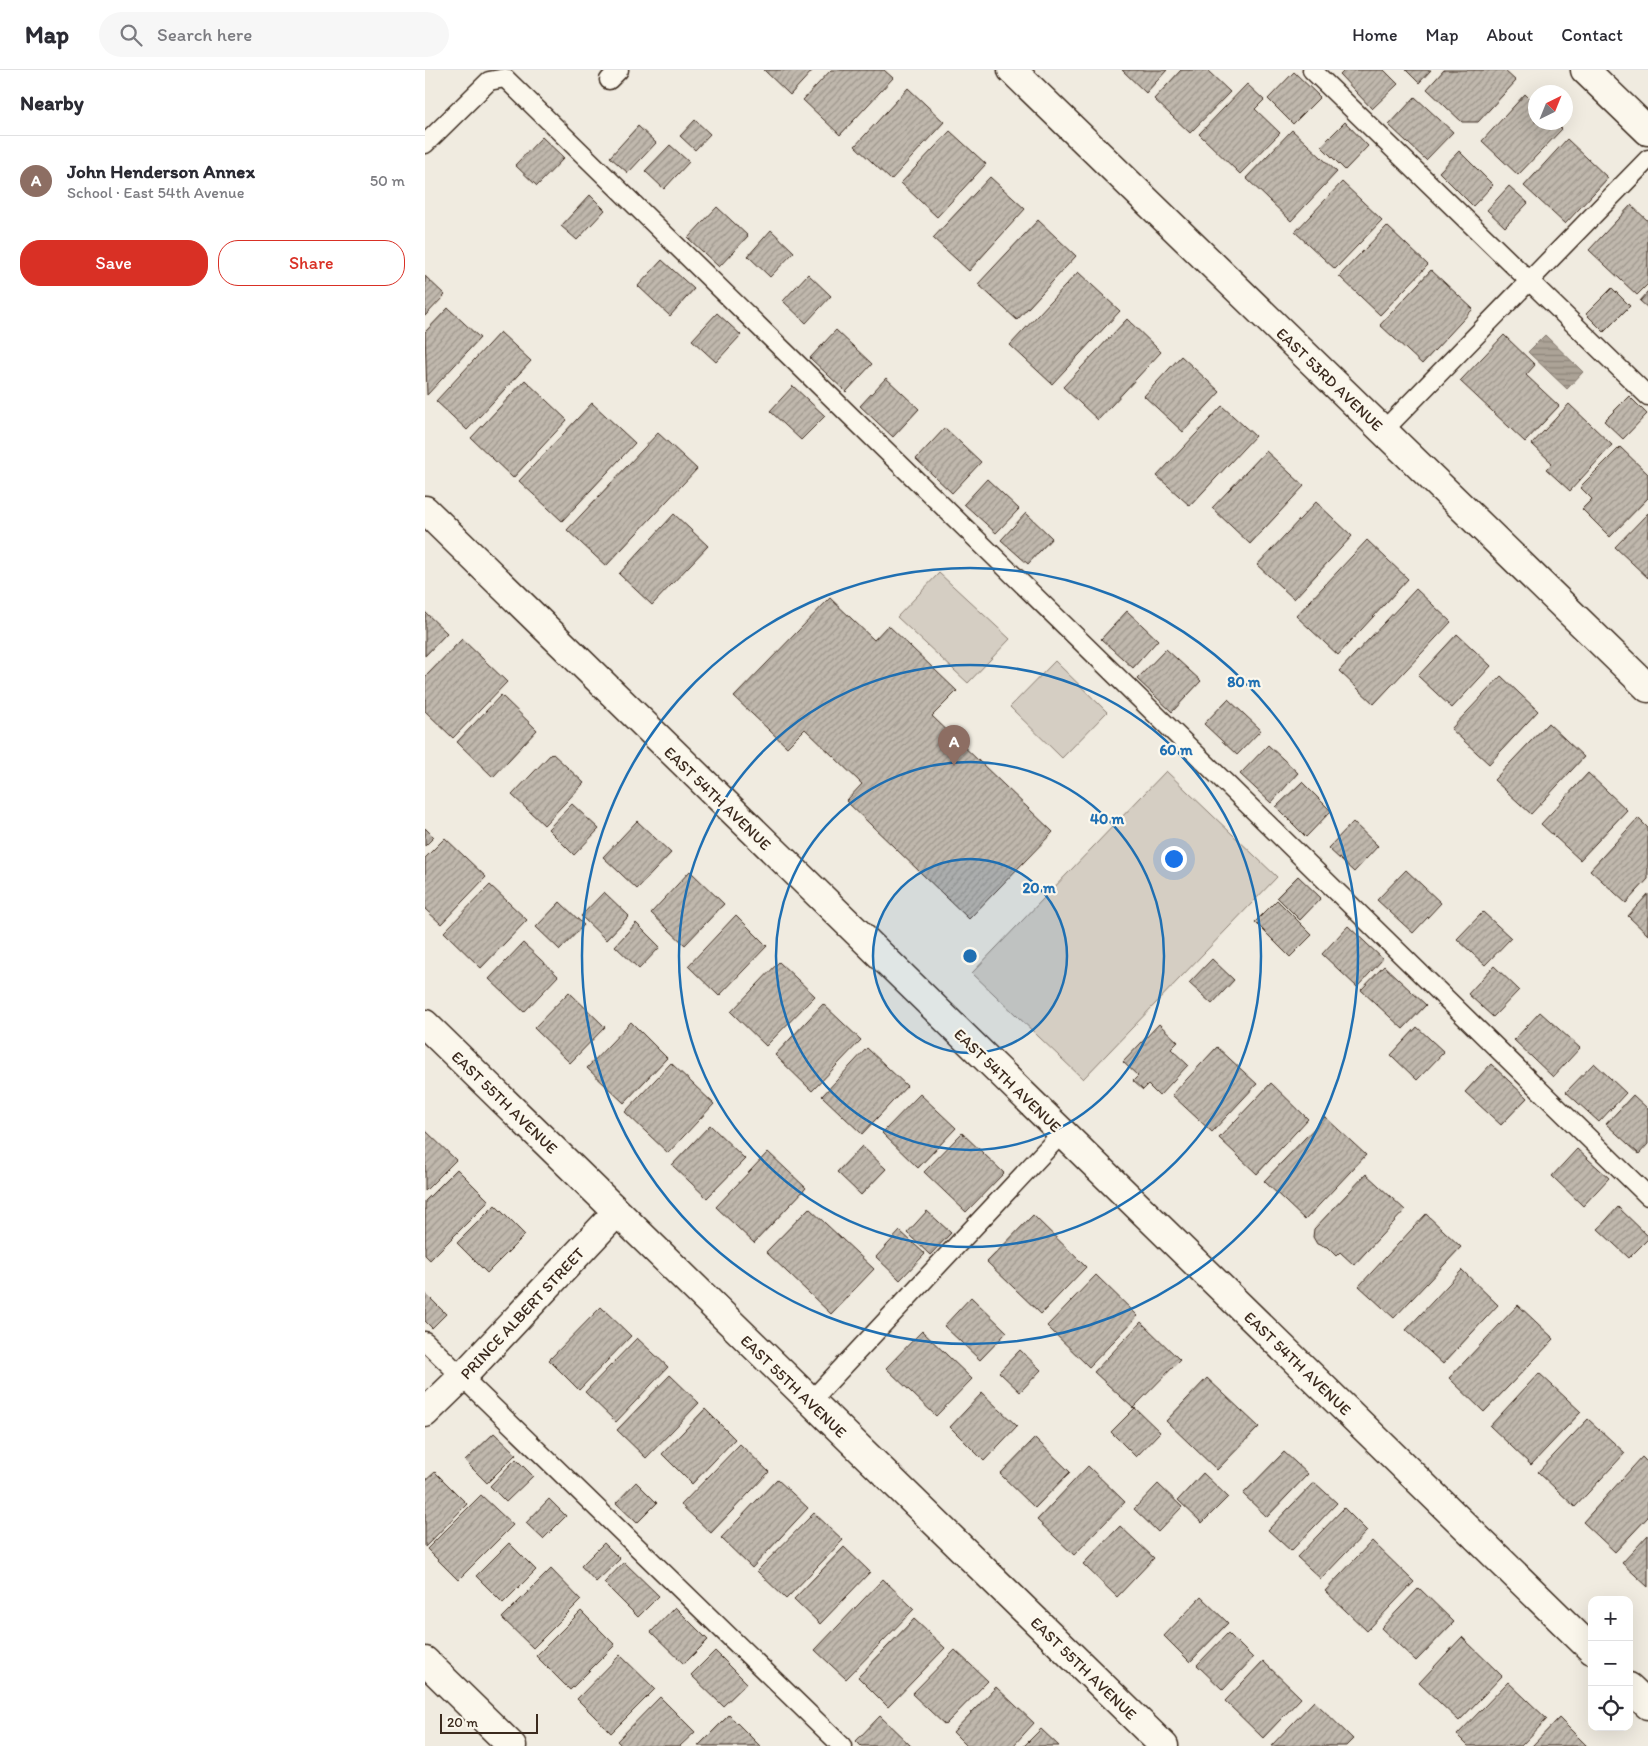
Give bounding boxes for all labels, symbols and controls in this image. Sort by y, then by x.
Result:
search box [99,12,449,57]
text: Map [25,20,69,49]
icon: search [117,21,145,49]
text: Search here [157,23,252,46]
text: Home [1352,24,1398,46]
text: Map [1426,24,1459,46]
text: About [1487,24,1533,46]
text: Contact [1561,24,1623,46]
north arrow [1528,85,1573,130]
text: Nearby [20,90,84,115]
text: John Henderson Annex [67,160,255,183]
text: A [31,171,41,190]
text: 50 m [370,171,405,190]
text: School · East 54th Avenue [67,183,244,202]
button: Save [20,240,208,286]
button: Share [218,240,405,286]
street label: EAST 53RD AVENUE [1272,324,1387,435]
text: 80 m [1227,673,1261,691]
pin: A [938,725,970,766]
text: 60 m [1159,741,1193,759]
street label: EAST 54TH AVENUE [660,742,775,854]
text: 40 m [1090,810,1125,828]
your location [1161,846,1187,872]
text: 20 m [1022,879,1056,897]
centre of rings [961,947,979,965]
street label: EAST 54TH AVENUE [950,1024,1065,1136]
street label: EAST 55TH AVENUE [448,1047,562,1158]
street label: PRINCE ALBERT STREET [456,1244,588,1383]
street label: EAST 54TH AVENUE [1240,1307,1355,1419]
street label: EAST 55TH AVENUE [737,1331,851,1442]
map controls [1588,1596,1633,1731]
button: + [1588,1596,1633,1641]
street label: EAST 55TH AVENUE [1027,1613,1141,1724]
button: − [1588,1641,1633,1686]
button: locate [1588,1686,1633,1731]
scale bar [440,1711,537,1734]
text: 20 m [447,1714,478,1731]

